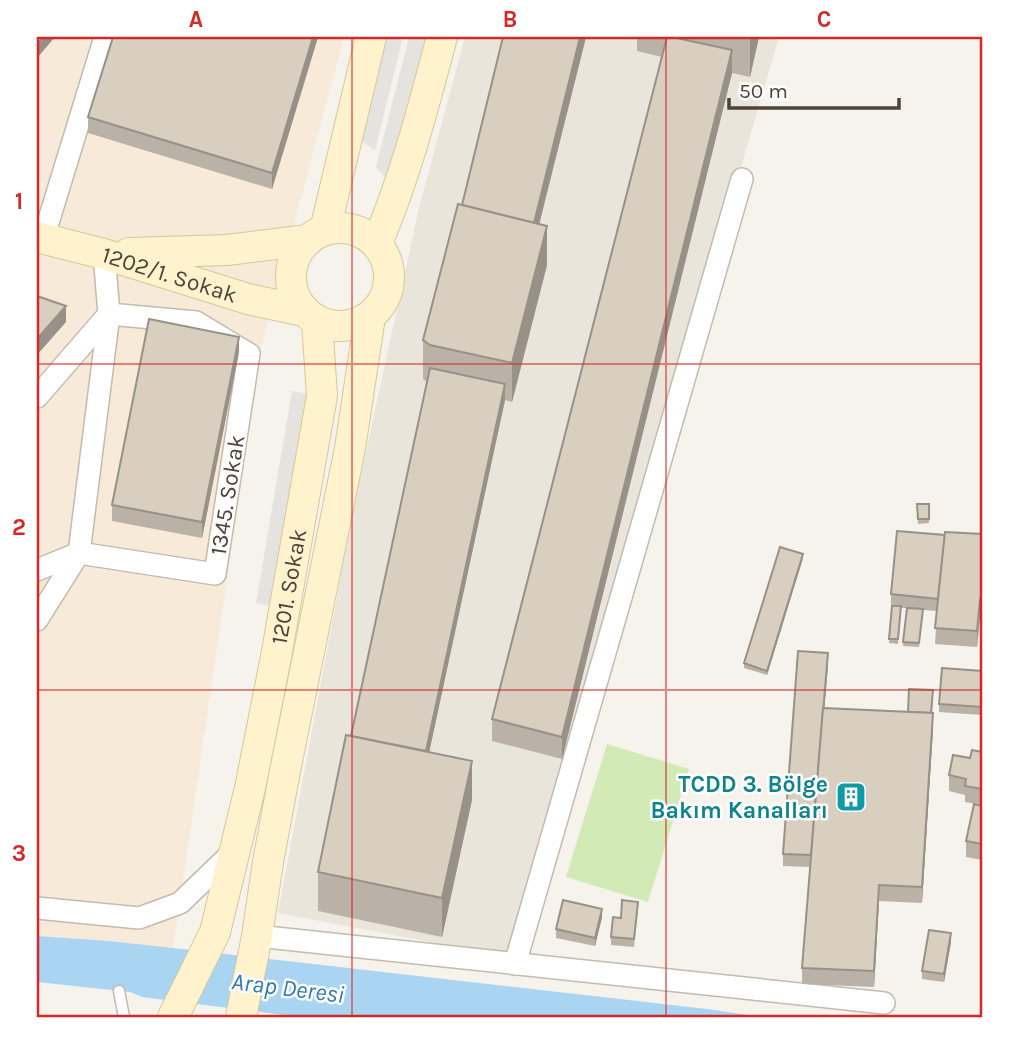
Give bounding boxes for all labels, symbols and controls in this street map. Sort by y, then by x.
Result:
text: A [189,6,203,33]
text: B [503,6,517,33]
text: C [817,6,831,33]
scale bar [729,66,898,110]
text: 50 m [739,79,788,103]
text: 1 [15,188,23,215]
street label: 1202/1. Sokak [99,241,241,309]
street label: 1345. Sokak [205,433,250,557]
text: 2 [12,514,26,541]
street label: 1201. Sokak [265,527,312,647]
place label: TCDD 3. Bölge Bakım Kanalları [651,771,828,824]
building icon: TCDD 3. Bölge Bakım Kanalları [834,780,868,814]
text: 3 [12,840,26,867]
water label: Arap Deresi [230,967,346,1009]

